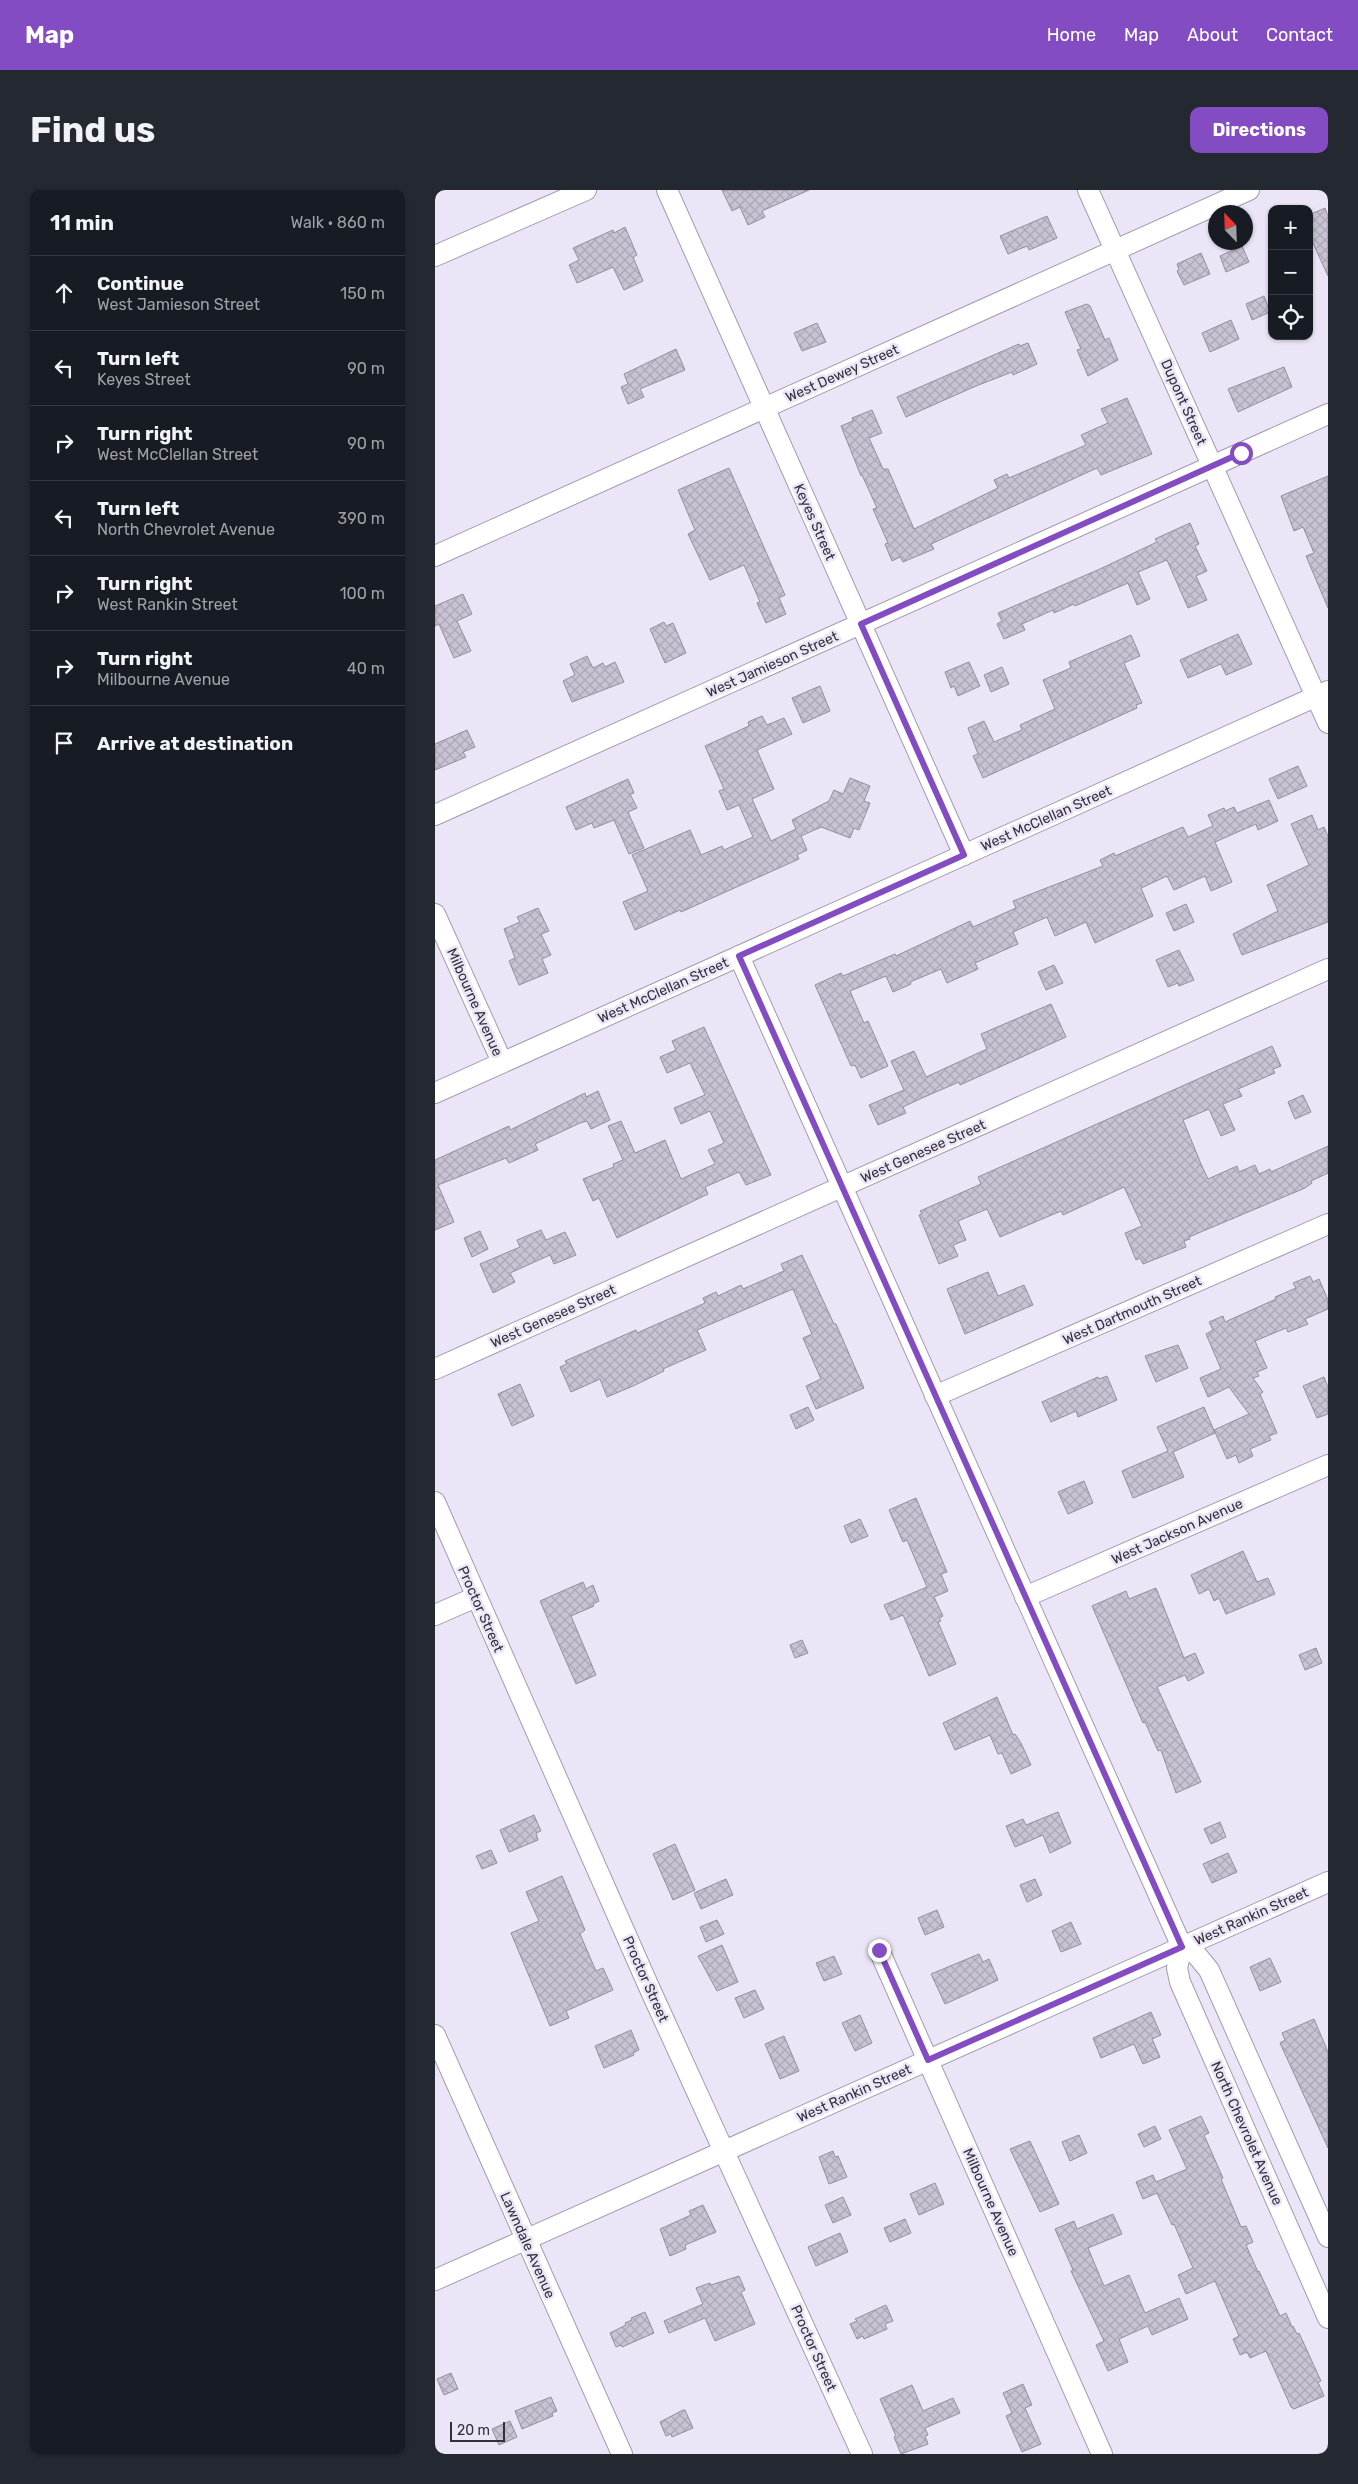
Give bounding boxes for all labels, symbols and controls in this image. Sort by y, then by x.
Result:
text: Map [25,21,74,49]
text: Home [1047,24,1096,46]
text: Map [1124,24,1159,46]
text: About [1187,24,1238,46]
text: Contact [1266,24,1333,46]
button: Directions [1190,107,1328,153]
text: Find us [30,109,155,151]
north arrow [1208,205,1253,250]
map controls [1268,205,1313,340]
button: + [1268,205,1313,250]
text: 11 min [50,210,114,235]
text: Walk · 860 m [290,213,385,232]
button: − [1268,250,1313,295]
text: Continue [97,272,184,295]
icon: ahead [50,279,78,307]
text: 150 m [340,284,385,303]
text: West Jamieson Street [97,295,260,314]
button: locate [1268,295,1313,340]
street label: West Dewey Street [783,341,902,406]
text: Turn left [97,347,179,370]
icon: left [50,354,78,382]
street label: Dupont Street [1157,357,1210,448]
text: 90 m [347,359,385,378]
text: Keyes Street [97,370,191,389]
text: Turn right [97,422,192,445]
icon: right [50,429,78,457]
text: 90 m [347,434,385,453]
route start [1230,442,1253,465]
text: West McClellan Street [97,445,258,464]
street label: Keyes Street [790,481,839,564]
text: Turn left [97,497,179,520]
icon: left [50,504,78,532]
text: 390 m [338,509,385,528]
text: North Chevrolet Avenue [97,520,275,539]
text: Turn right [97,572,192,595]
icon: right [50,579,78,607]
text: 100 m [340,584,385,603]
text: West Rankin Street [97,595,238,614]
street label: West Jamieson Street [704,627,841,701]
text: Turn right [97,647,192,670]
icon: right [50,654,78,682]
text: 40 m [347,659,385,678]
text: Milbourne Avenue [97,670,230,689]
icon: arrive [50,729,78,757]
text: Arrive at destination [97,732,293,755]
street label: West McClellan Street [978,782,1115,855]
street label: Milbourne Avenue [443,946,506,1059]
street label: West McClellan Street [595,954,732,1027]
street label: West Genesee Street [858,1116,989,1187]
street label: West Dartmouth Street [1060,1272,1205,1349]
street label: West Genesee Street [488,1281,619,1352]
street label: West Jackson Avenue [1109,1495,1246,1568]
street label: Proctor Street [454,1564,507,1655]
street label: West Rankin Street [1191,1883,1311,1949]
street label: Proctor Street [619,1934,672,2025]
route end [868,1939,891,1962]
street label: North Chevrolet Avenue [1207,2059,1286,2208]
street label: West Rankin Street [794,2060,914,2126]
street label: Milbourne Avenue [959,2146,1022,2259]
street label: Lawndale Avenue [496,2189,559,2301]
street label: Proctor Street [787,2303,840,2394]
scale bar [450,2419,505,2442]
text: 20 m [457,2422,490,2439]

